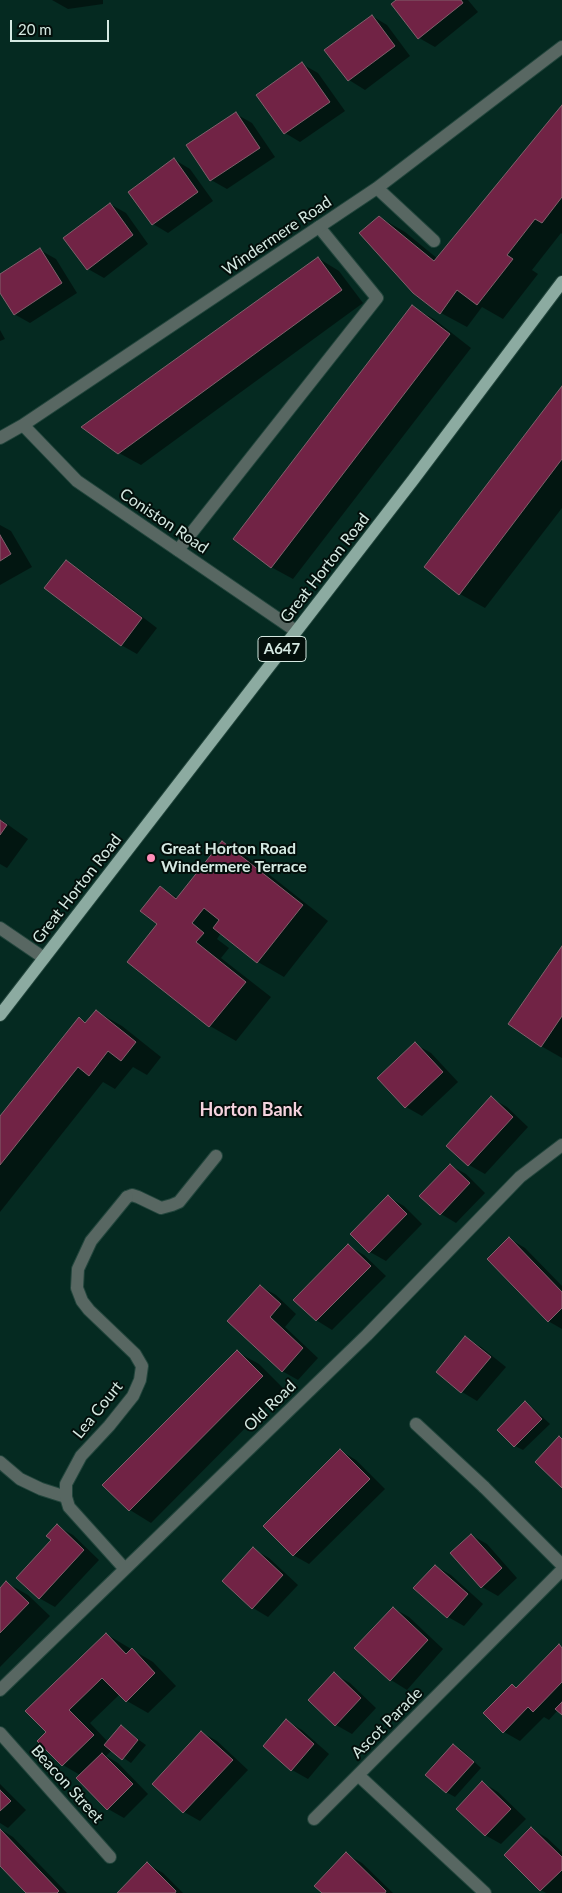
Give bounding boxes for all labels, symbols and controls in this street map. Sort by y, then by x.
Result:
scale bar [12,10,111,42]
text: 20 m [18,20,52,38]
street label: Windermere Road [219,192,335,280]
street label: Coniston Road [116,484,212,558]
street label: Great Horton Road [276,510,374,626]
road number: A647 [258,636,306,662]
street label: Great Horton Road [28,831,126,947]
place label: Great Horton Road Windermere Terrace [161,839,307,877]
marker: Great Horton Road Windermere Terrace [145,852,157,864]
district label: Horton Bank [200,1099,302,1121]
street label: Lea Court [69,1377,127,1443]
street label: Old Road [240,1377,300,1435]
street label: Ascot Parade [348,1684,426,1762]
street label: Beacon Street [27,1741,107,1827]

